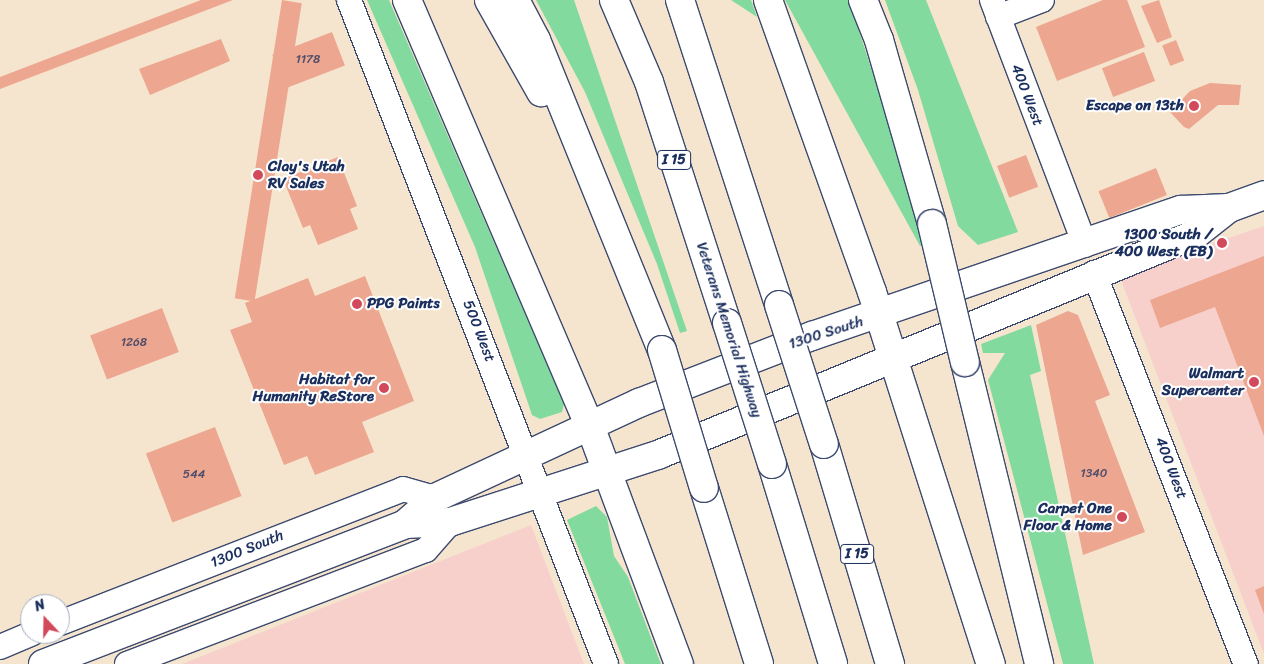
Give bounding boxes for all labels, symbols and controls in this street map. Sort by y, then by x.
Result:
house number: 1178 [296,53,320,67]
street label: 400 West [1007,61,1047,129]
place label: Escape on 13th [1086,97,1184,115]
marker: Escape on 13th [1188,100,1200,112]
road number: I 15 [656,148,692,172]
place label: Clay's Utah RV Sales [268,157,344,192]
marker: Clay's Utah RV Sales [252,169,264,181]
place label: 1300 South / 400 West (EB) [1115,225,1212,260]
marker: 1300 South / 400 West (EB) [1216,237,1228,249]
street label: Veterans Memorial Highway [692,240,766,420]
place label: PPG Paints [367,295,440,313]
marker: PPG Paints [351,298,363,310]
street label: 500 West [459,298,499,364]
street label: 1300 South [787,313,865,353]
house number: 1268 [121,336,147,350]
place label: Walmart Supercenter [1162,364,1244,399]
place label: Habitat for Humanity ReStore [253,370,374,405]
marker: Walmart Supercenter [1248,376,1260,388]
marker: Habitat for Humanity ReStore [378,382,390,394]
street label: 400 West [1151,434,1191,502]
house number: 1340 [1081,467,1107,481]
house number: 544 [183,468,205,482]
place label: Carpet One Floor & Home [1023,499,1112,534]
marker: Carpet One Floor & Home [1116,511,1128,523]
street label: 1300 South [208,526,286,572]
road number: I 15 [840,542,874,566]
text: N [31,592,49,619]
north arrow [20,594,70,644]

